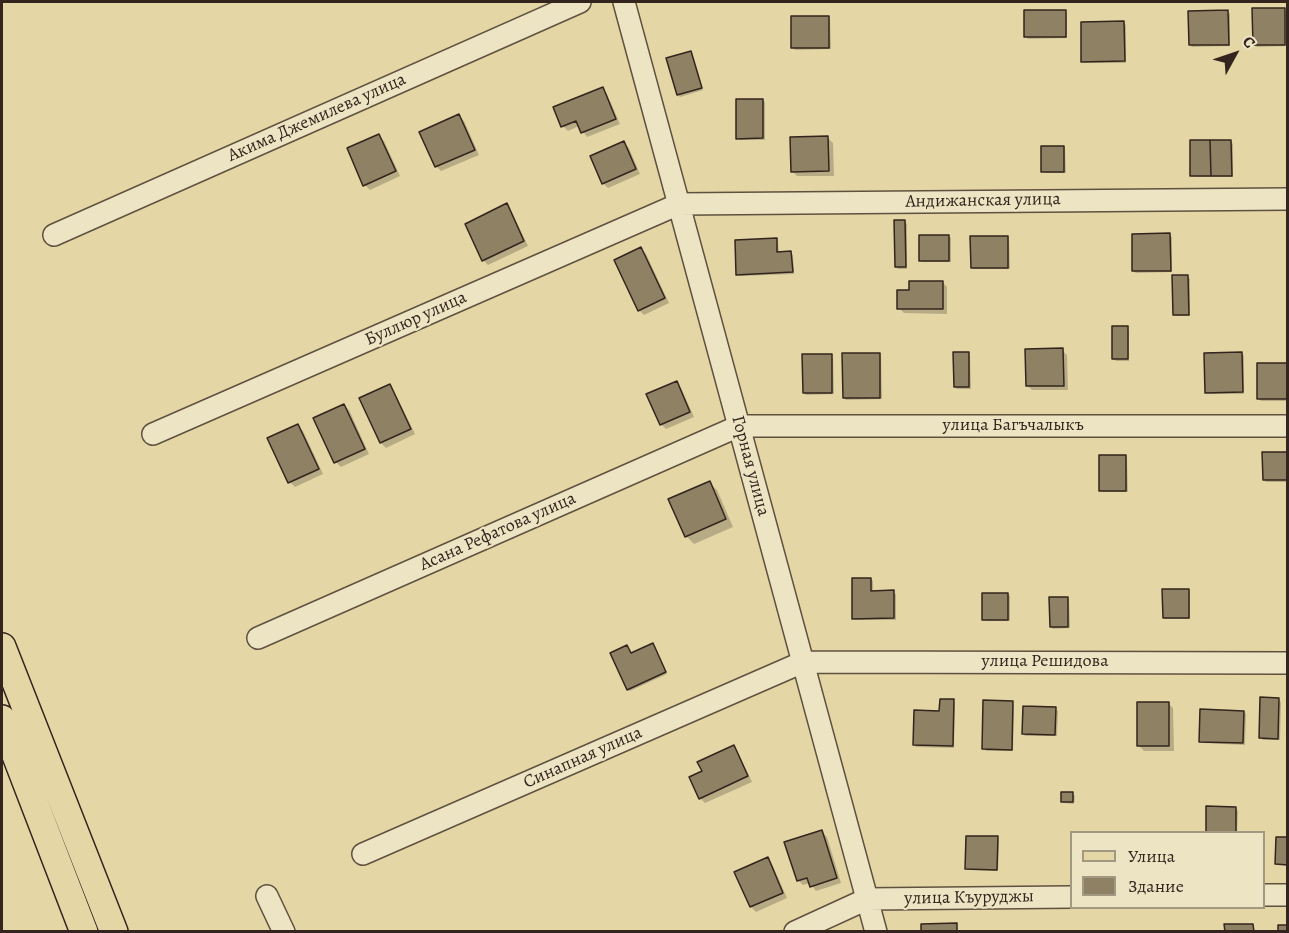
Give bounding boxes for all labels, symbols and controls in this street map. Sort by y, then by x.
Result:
north arrow [1205,24,1265,84]
text: С [1237,32,1260,53]
street label: Акима Джемилева улица [224,69,410,167]
street label: Андижанская улица [905,189,1061,213]
street label: Буллюр улица [362,287,470,351]
street label: Горная улица [726,413,774,519]
street label: улица Багъчалыкъ [943,415,1083,437]
street label: Асана Рефатова улица [417,488,579,576]
street label: улица Решидова [982,651,1108,673]
street label: Синапная улица [520,722,646,794]
legend [1070,831,1265,909]
text: Улица [1128,844,1175,868]
text: Здание [1128,874,1184,898]
street label: улица Къуруджы [904,886,1034,910]

